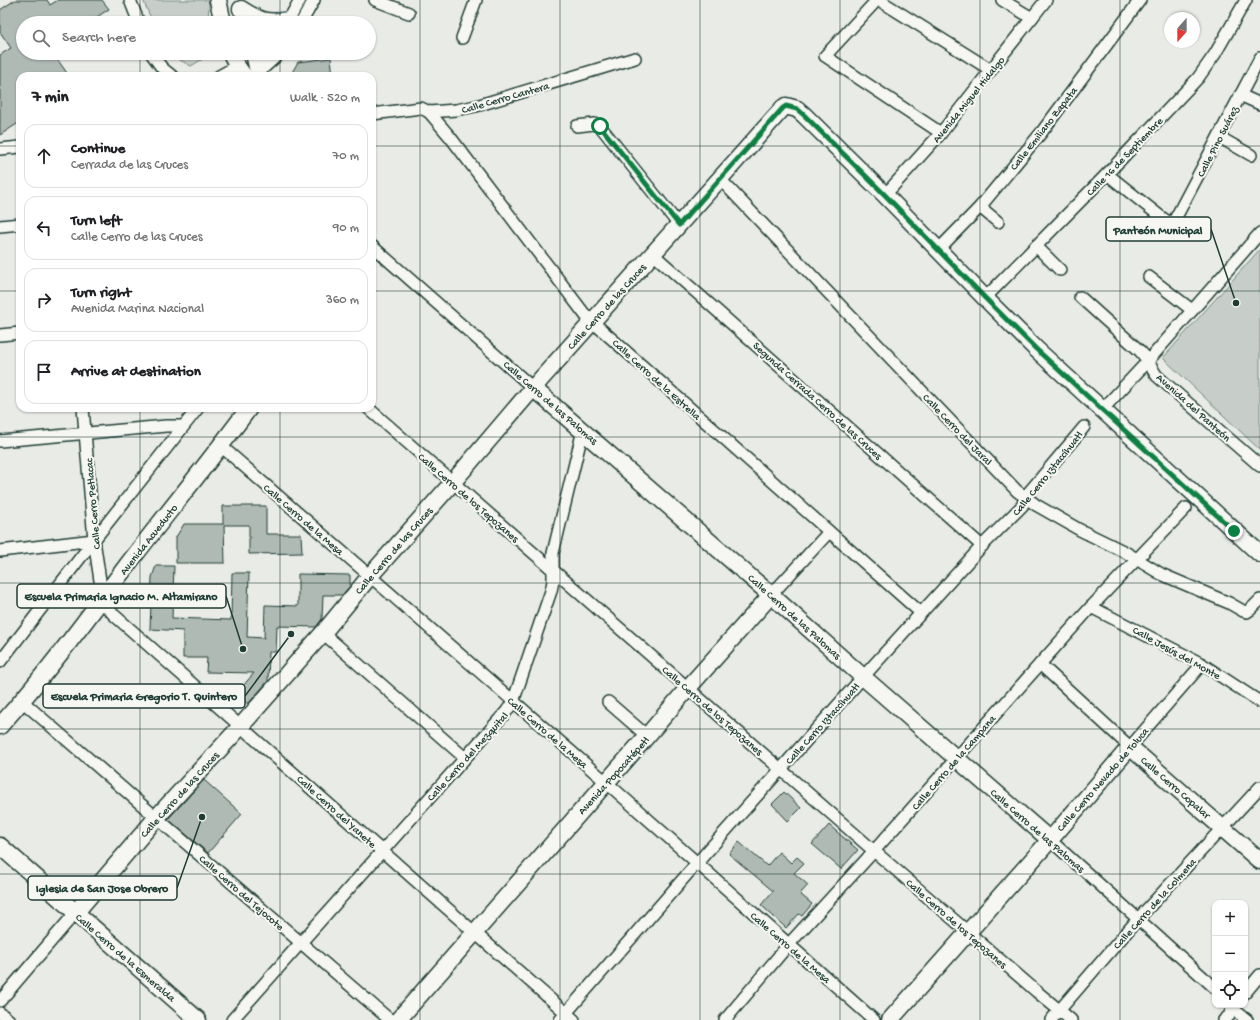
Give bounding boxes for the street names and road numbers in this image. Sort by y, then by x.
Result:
street label: Avenida Miguel Hidalgo [931,54,1008,146]
street label: Calle Cerro Cantera [460,80,552,117]
street label: Calle Emiliano Zapata [1008,85,1081,173]
street label: Calle Pino Suárez [1196,103,1242,179]
street label: Calle 16 de Septiembre [1085,115,1166,199]
street label: Calle Cerro de las Cruces [566,261,650,353]
street label: Calle Cerro de la Estrella [609,338,703,424]
street label: Segunda Cerrada Cerro de las Cruces [750,340,884,463]
street label: Calle Cerro de las Palomas [500,359,600,448]
street label: Avenida del Panteón [1153,372,1233,445]
street label: Calle Cerro del Jaral [919,392,994,469]
street label: Calle Cerro Iztaccíhuatl [1011,429,1087,519]
street label: Calle Cerro de los Tepozanes [415,452,521,546]
street label: Calle Cerro Petlacac [84,457,104,550]
street label: Calle Cerro de la Mesa [260,482,346,559]
street label: Avenida Acueducto [118,502,181,578]
street label: Calle Cerro de las Cruces [353,505,436,597]
street label: Calle Cerro de las Palomas [745,573,843,663]
street label: Calle Jesús del Monte [1130,625,1222,683]
street label: Calle Cerro de los Tepozanes [659,665,765,759]
street label: Calle Cerro Iztaccíhuatl [784,681,863,767]
street label: Calle Cerro de la Mesa [504,695,590,772]
street label: Calle Cerro del Mezquital [425,710,512,804]
street label: Calle Cerro de la Campana [910,713,999,813]
street label: Calle Cerro Nevado de Toluca [1055,725,1152,835]
street label: Avenida Popocatépetl [576,734,653,818]
street label: Calle Cerro de las Cruces [139,749,223,841]
street label: Calle Cerro Copalar [1137,755,1213,823]
street label: Calle Cerro del Yanete [294,774,378,851]
street label: Calle Cerro de las Palomas [987,787,1087,876]
street label: Calle Cerro del Tejocote [196,853,286,934]
street label: Calle Cerro de la Colmena [1112,856,1200,952]
street label: Calle Cerro de los Tepozanes [903,878,1009,972]
street label: Calle Cerro de la Mesa [747,910,833,987]
street label: Calle Cerro de la Esmeralda [72,912,178,1006]

